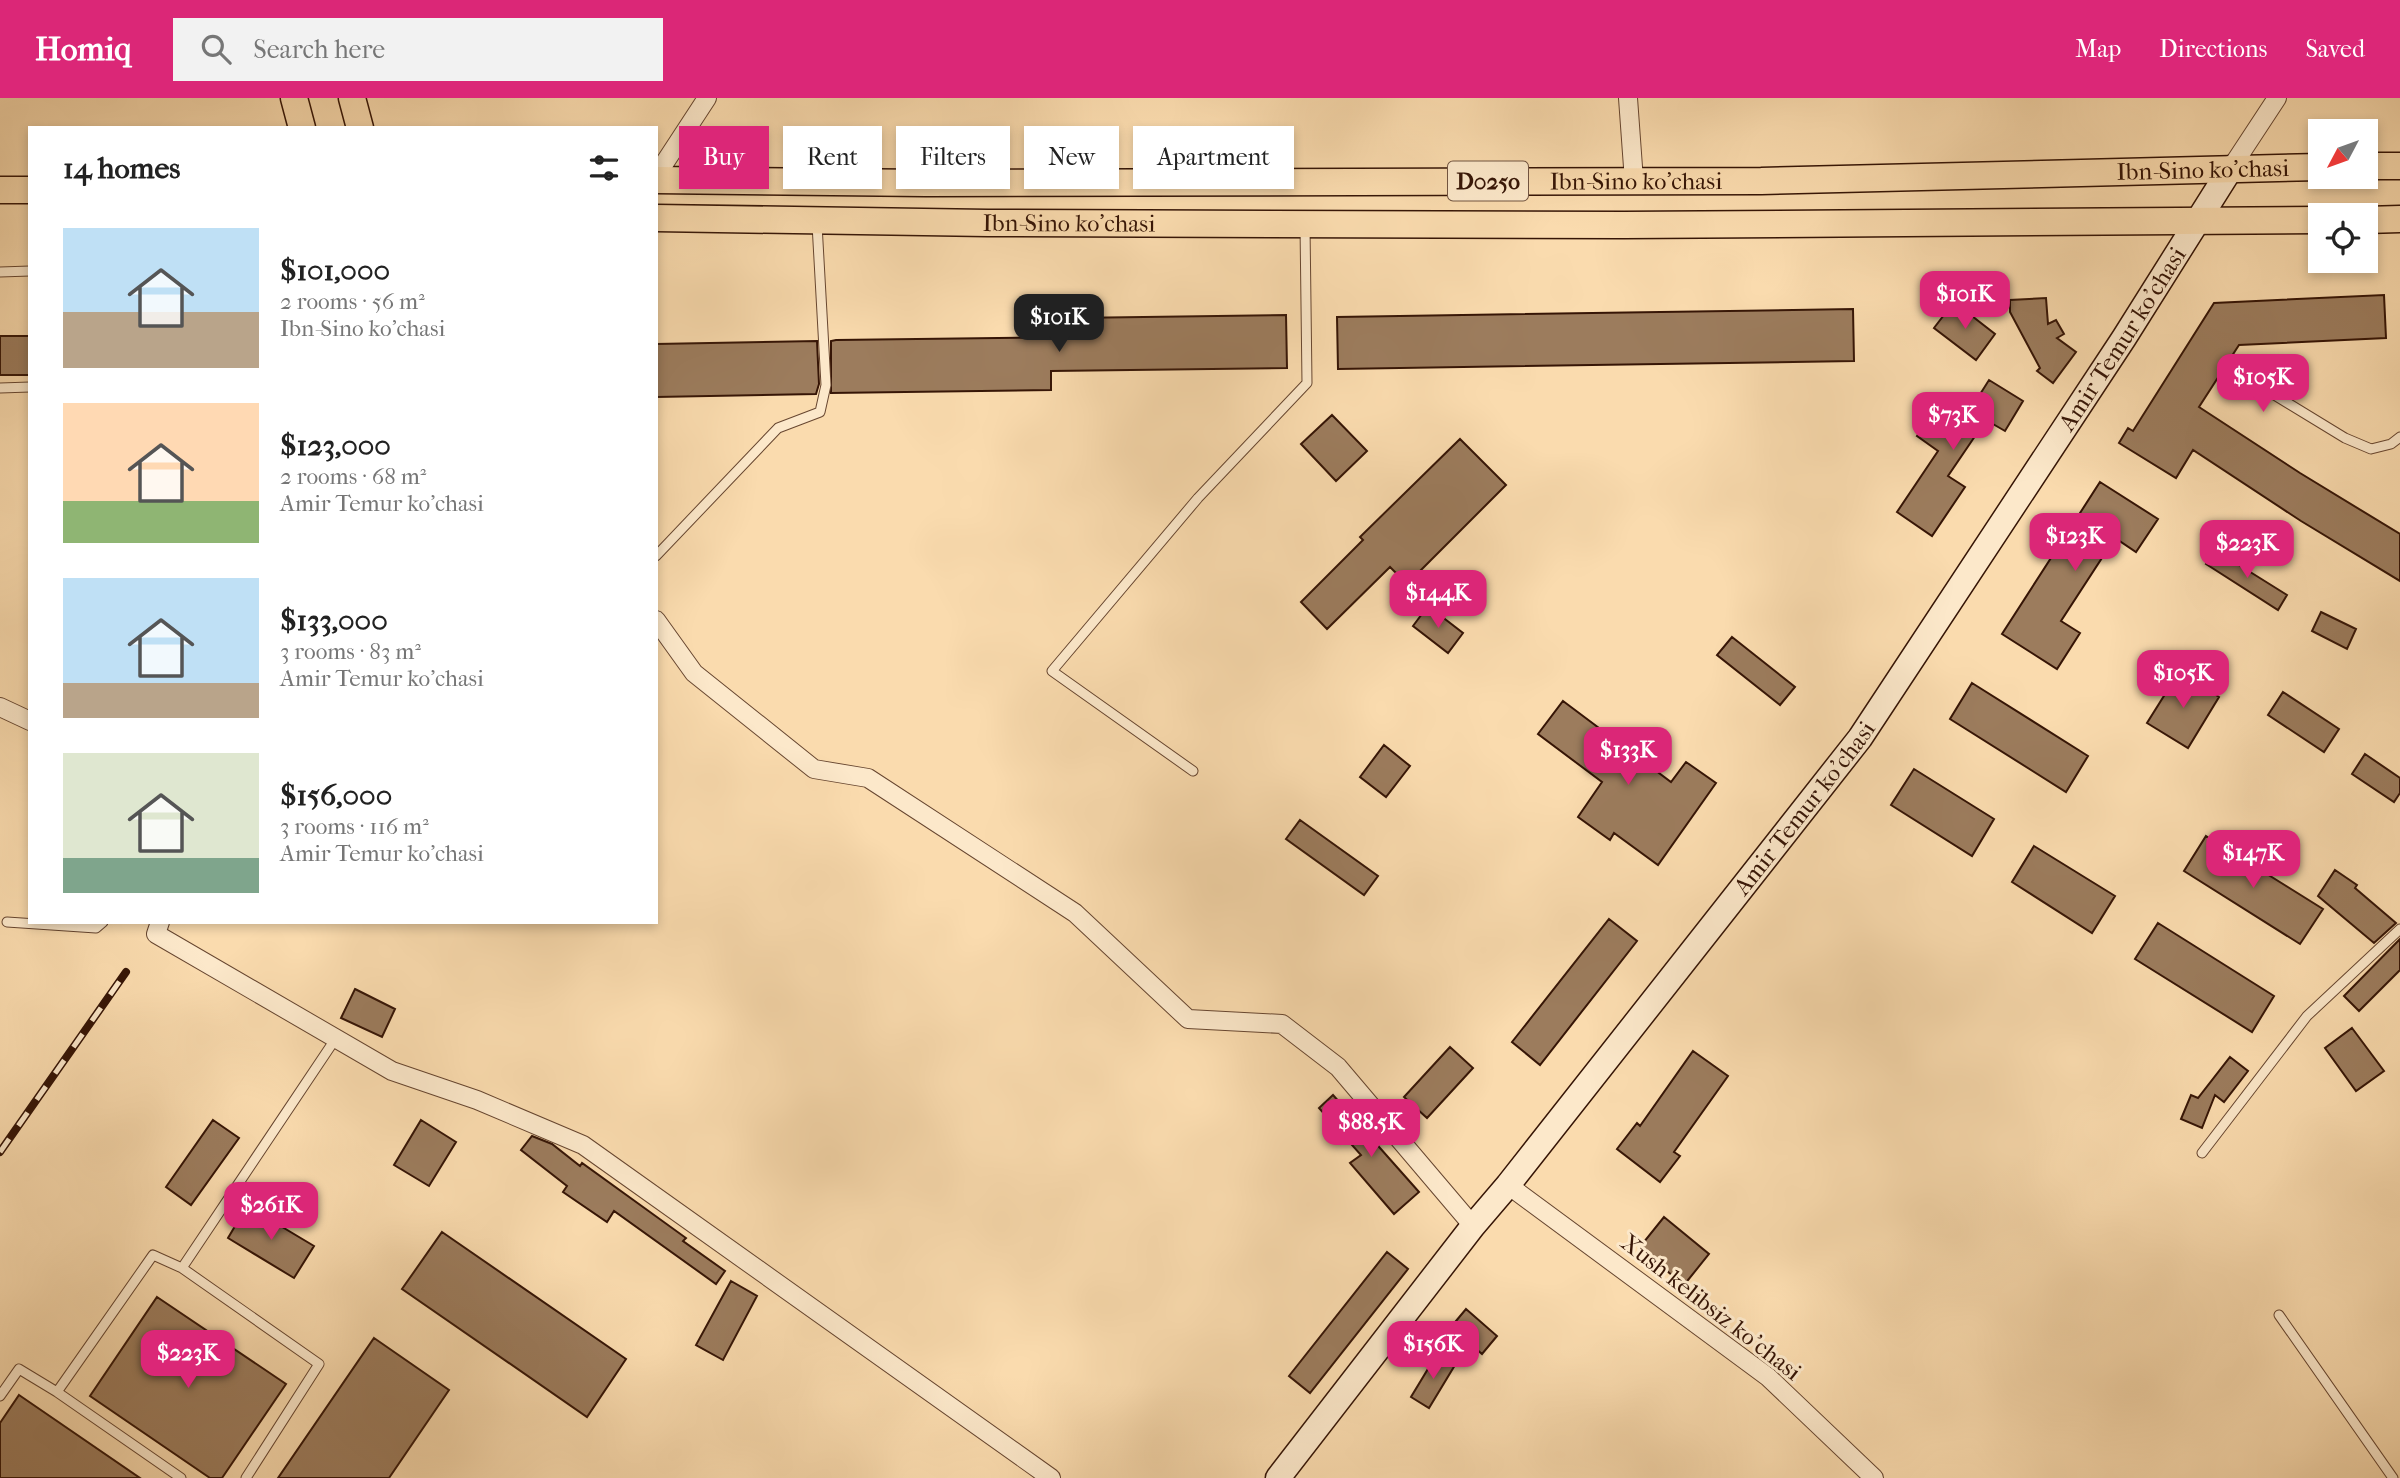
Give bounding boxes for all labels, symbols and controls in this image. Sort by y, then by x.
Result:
search box [173,18,663,81]
text: Homiq [35,30,131,69]
icon: search [197,30,235,68]
text: Search here [253,34,385,65]
text: Map [2075,35,2121,63]
text: Directions [2159,35,2267,63]
text: Saved [2305,35,2365,63]
north arrow [2308,119,2378,189]
map controls [2308,119,2378,273]
chip: Buy [679,126,769,189]
chip: Rent [783,126,882,189]
chip: Filters [896,126,1010,189]
chip: New [1024,126,1119,189]
chip: Apartment [1133,126,1294,189]
icon: filters [585,149,623,187]
text: 14 homes [63,151,180,186]
street label: Ibn-Sino ko'chasi [2116,154,2289,186]
road number: D025o [1448,162,1528,200]
street label: Ibn-Sino ko'chasi [1550,167,1722,196]
button: locate [2308,203,2378,273]
street label: Ibn-Sino ko'chasi [982,209,1155,238]
street label: Amir Temur ko'chasi [2052,242,2192,437]
text: $101,000 [280,253,390,288]
icon: home [119,256,203,340]
pin: $101K [1916,272,2014,331]
text: $101K [1936,280,1994,307]
text: 2 rooms · 56 m² [280,288,425,315]
pin: $101K [1010,294,1108,354]
text: $101K [1030,303,1088,330]
text: Ibn-Sino ko'chasi [280,315,445,342]
pin: $105K [2214,354,2312,414]
text: $105K [2233,363,2293,390]
pin: $73K [1912,392,1994,452]
text: $73K [1928,401,1978,428]
text: $123,000 [280,428,391,463]
icon: home [119,431,203,515]
text: 2 rooms · 68 m² [280,463,426,490]
text: Amir Temur ko'chasi [280,490,484,517]
pin: $123K [2026,514,2124,573]
pin: $223K [2198,520,2296,580]
text: $123K [2046,522,2104,549]
text: $223K [2216,529,2278,556]
pin: $144K [1389,570,1487,630]
text: $144K [1406,579,1470,606]
text: $133,000 [280,603,388,638]
icon: home [119,606,203,690]
text: 3 rooms · 83 m² [280,638,421,665]
pin: $105K [2134,650,2232,710]
text: $105K [2153,659,2213,686]
text: Amir Temur ko'chasi [280,665,484,692]
street label: Amir Temur ko'chasi [1727,716,1881,901]
pin: $133K [1579,728,1677,787]
text: $133K [1600,736,1656,763]
text: $156,000 [280,778,392,813]
icon: home [119,781,203,865]
text: 3 rooms · 116 m² [280,813,429,840]
pin: $147K [2204,830,2302,890]
text: $147K [2222,839,2284,866]
text: Amir Temur ko'chasi [280,840,484,867]
pin: $88.5K [1314,1100,1428,1159]
text: $88.5K [1338,1108,1404,1135]
pin: $261K [222,1182,320,1242]
text: $261K [240,1191,302,1218]
street label: Xush kelibsiz ko'chasi [1615,1228,1807,1386]
pin: $156K [1384,1322,1482,1381]
pin: $223K [139,1330,237,1390]
text: $156K [1403,1330,1463,1357]
text: $223K [157,1339,219,1366]

